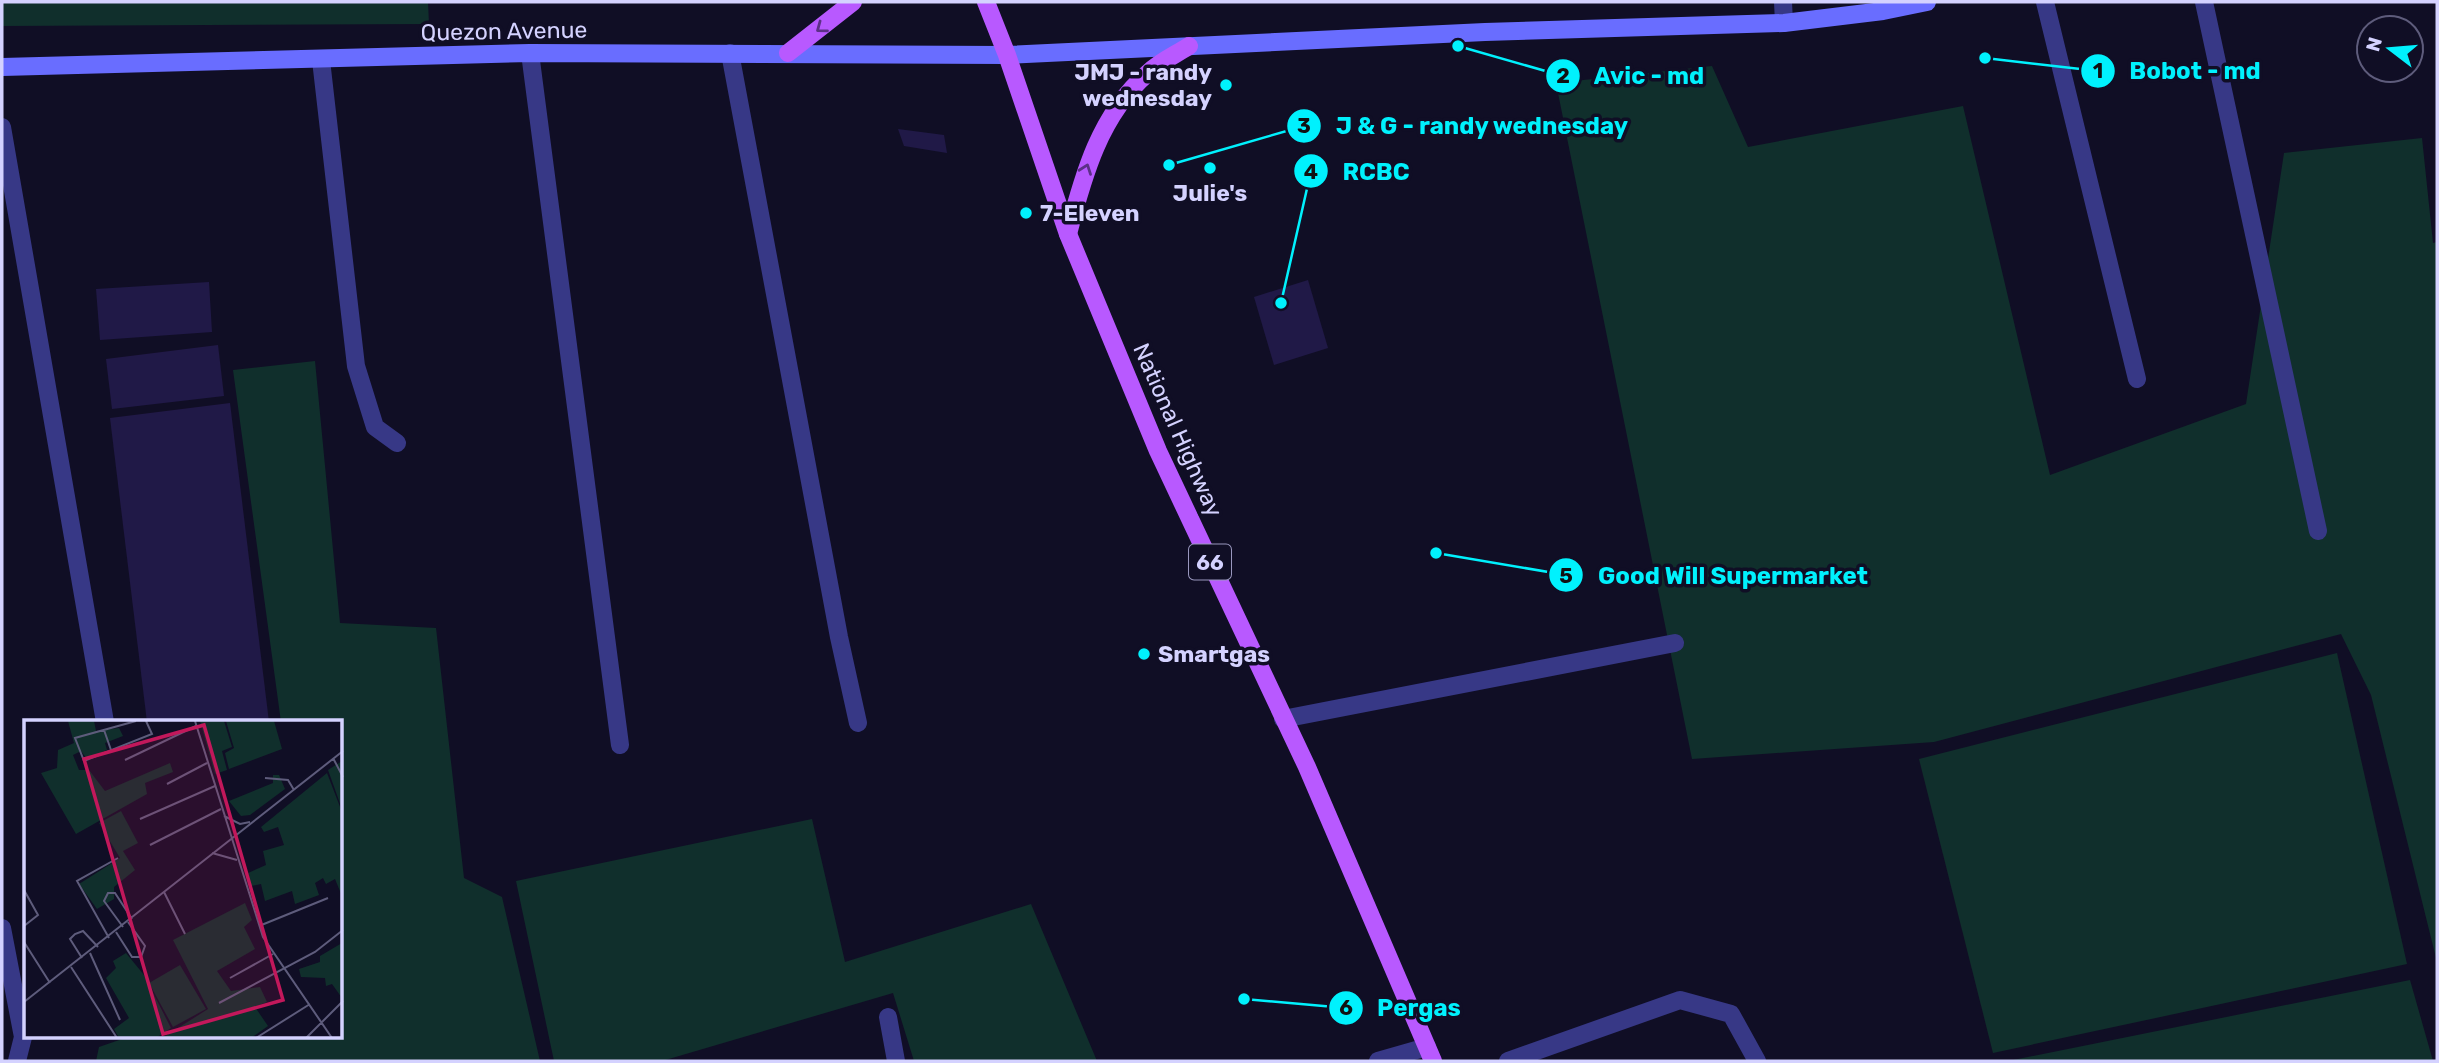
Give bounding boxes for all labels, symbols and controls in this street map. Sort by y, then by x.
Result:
north arrow [2355,14,2425,84]
street label: Quezon Avenue [420,16,588,46]
one-way arrow [816,20,829,32]
text: N [2361,35,2387,54]
callout: Bobot - md [2080,48,2275,93]
callout: Avic - md [1545,53,1719,98]
text: Bobot - md [2129,57,2261,85]
place label: JMJ - randy wednesday [1074,58,1212,112]
text: 1 [2093,58,2103,83]
text: Avic - md [1594,62,1704,90]
text: 2 [1556,63,1570,88]
marker: JMJ - randy wednesday [1218,77,1234,93]
callout: J & G - randy wednesday [1286,103,1642,148]
text: J & G - randy wednesday [1336,112,1628,140]
text: 3 [1297,113,1311,138]
callout: RCBC [1294,149,1424,194]
text: RCBC [1342,158,1410,186]
text: 4 [1304,159,1318,184]
marker: Julie's [1202,160,1218,176]
one-way arrow [1078,163,1092,175]
place label: Julie's [1173,179,1247,207]
place label: 7-Eleven [1040,199,1140,227]
marker: 7-Eleven [1018,205,1034,221]
street label: National Highway [1127,339,1229,521]
road number: 66 [1189,544,1231,580]
callout: Good Will Supermarket [1549,553,1882,598]
text: Good Will Supermarket [1598,562,1868,590]
text: 5 [1559,563,1573,588]
place label: Smartgas [1158,640,1270,668]
marker: Smartgas [1136,646,1152,662]
inset map [24,720,343,1038]
callout: Pergas [1328,985,1475,1030]
text: Pergas [1377,994,1461,1022]
text: 6 [1339,995,1353,1020]

